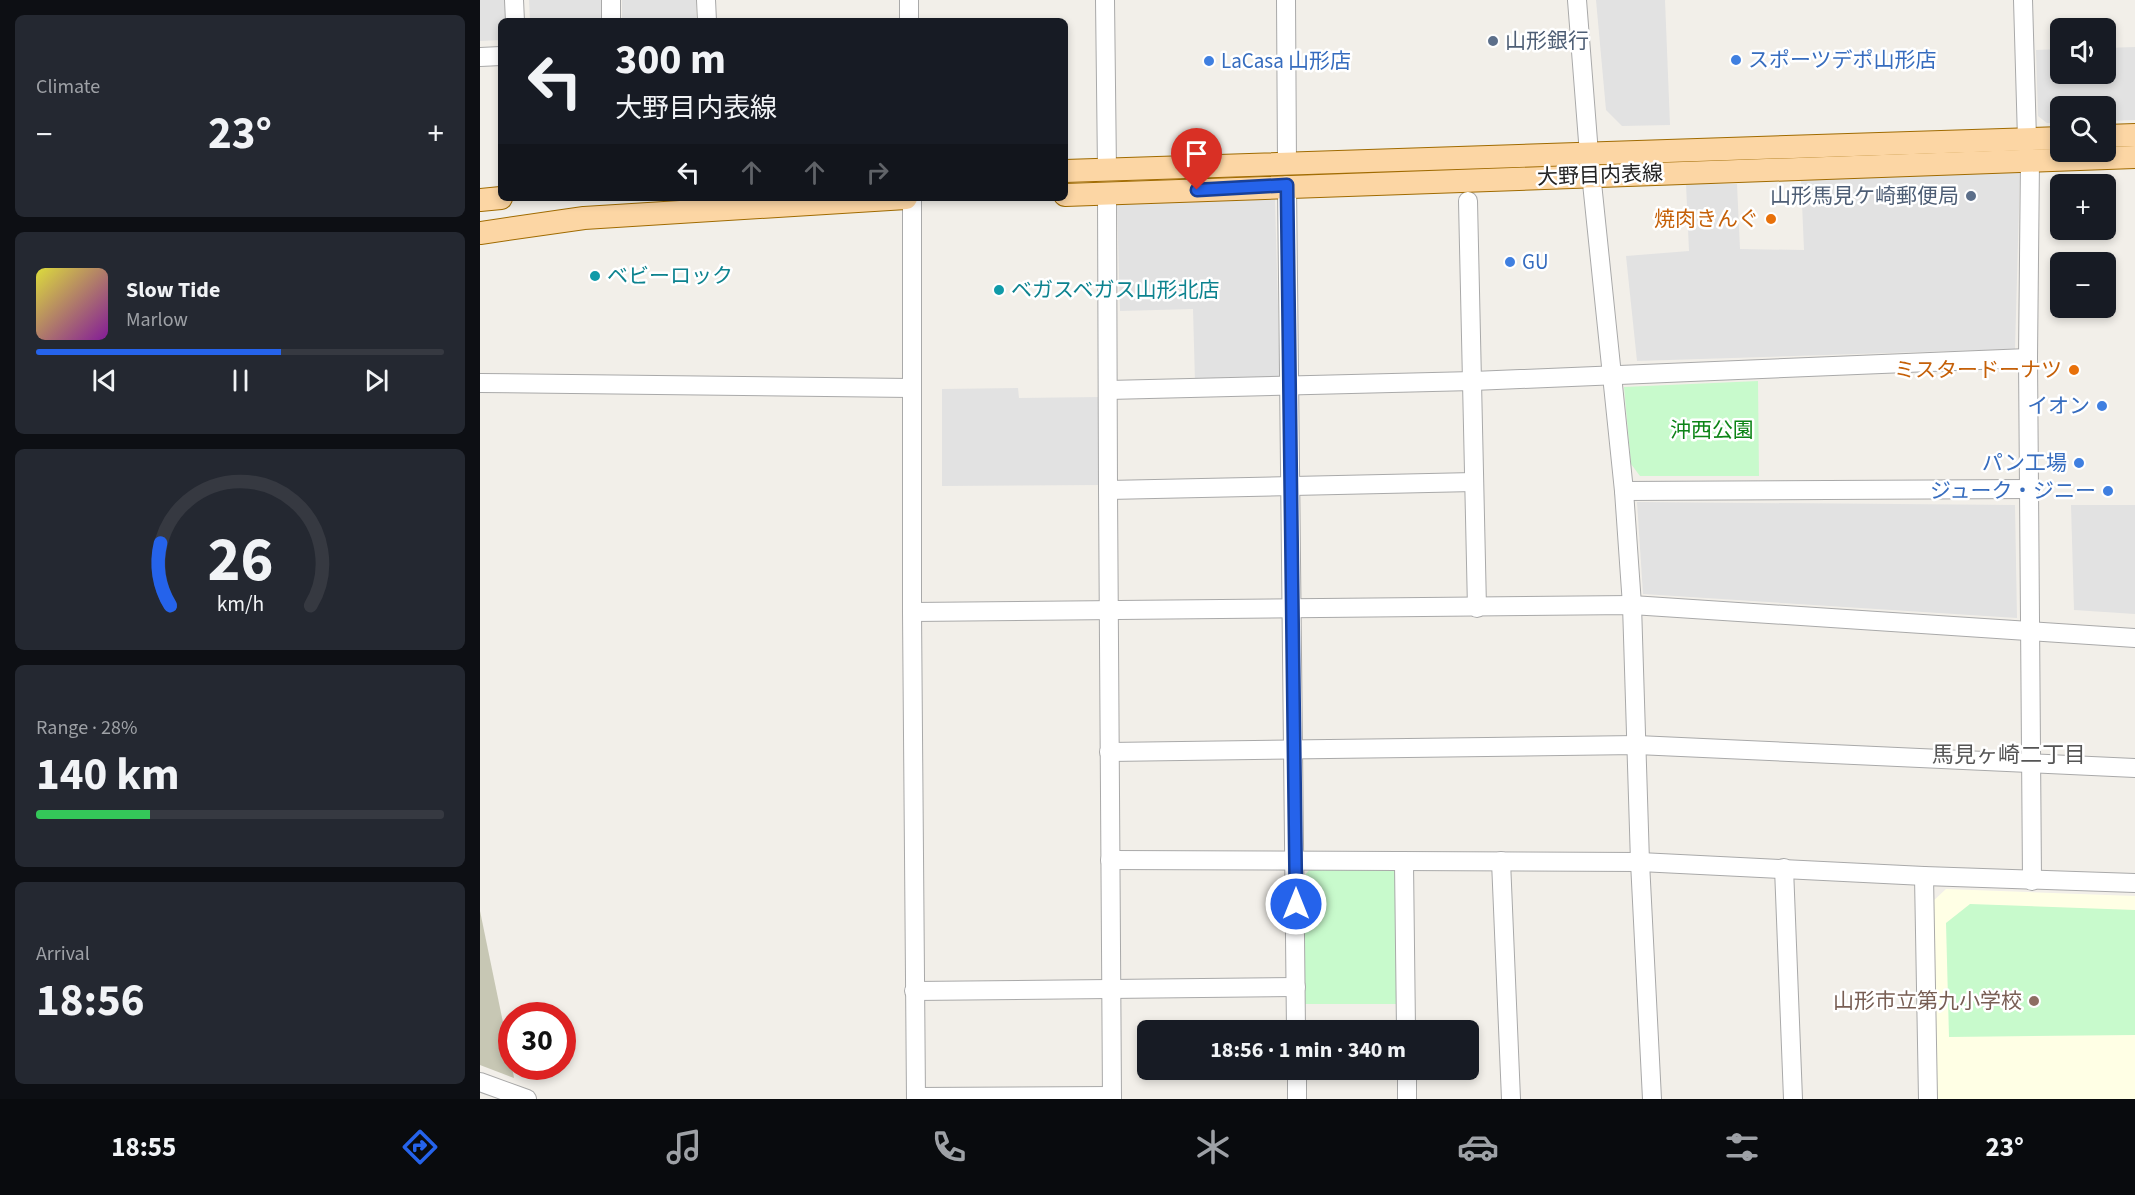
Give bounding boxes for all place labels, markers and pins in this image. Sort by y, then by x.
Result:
place label: 山形銀行 [1505,26,1589,56]
marker: 山形銀行 [1486,34,1500,48]
place label: スポーツデポ山形店 [1748,45,1937,75]
place label: LaCasa 山形店 [1221,46,1351,76]
marker: スポーツデポ山形店 [1729,53,1743,67]
marker: LaCasa 山形店 [1202,54,1216,68]
pin [1171,128,1222,190]
place label: 山形馬見ケ崎郵便局 [1770,181,1959,211]
marker: 山形馬見ケ崎郵便局 [1964,189,1978,203]
place label: 焼肉きんぐ [1654,204,1759,234]
marker: 焼肉きんぐ [1764,212,1778,226]
place label: GU [1522,247,1549,277]
marker: GU [1503,255,1517,269]
place label: ベビーロック [607,261,733,291]
marker: ベビーロック [588,269,602,283]
place label: ベガスベガス山形北店 [1011,275,1220,305]
marker: ベガスベガス山形北店 [992,283,1006,297]
place label: ミスタードーナツ [1894,355,2062,385]
marker: ミスタードーナツ [2067,363,2081,377]
place label: イオン [2027,391,2090,421]
marker: イオン [2095,399,2109,413]
place label: パン工場 [1982,448,2067,478]
marker: パン工場 [2072,456,2086,470]
place label: ジューク・ジニー [1930,476,2096,506]
marker: ジューク・ジニー [2101,484,2115,498]
place label: 山形市立第九小学校 [1833,986,2022,1016]
marker: 山形市立第九小学校 [2027,994,2041,1008]

